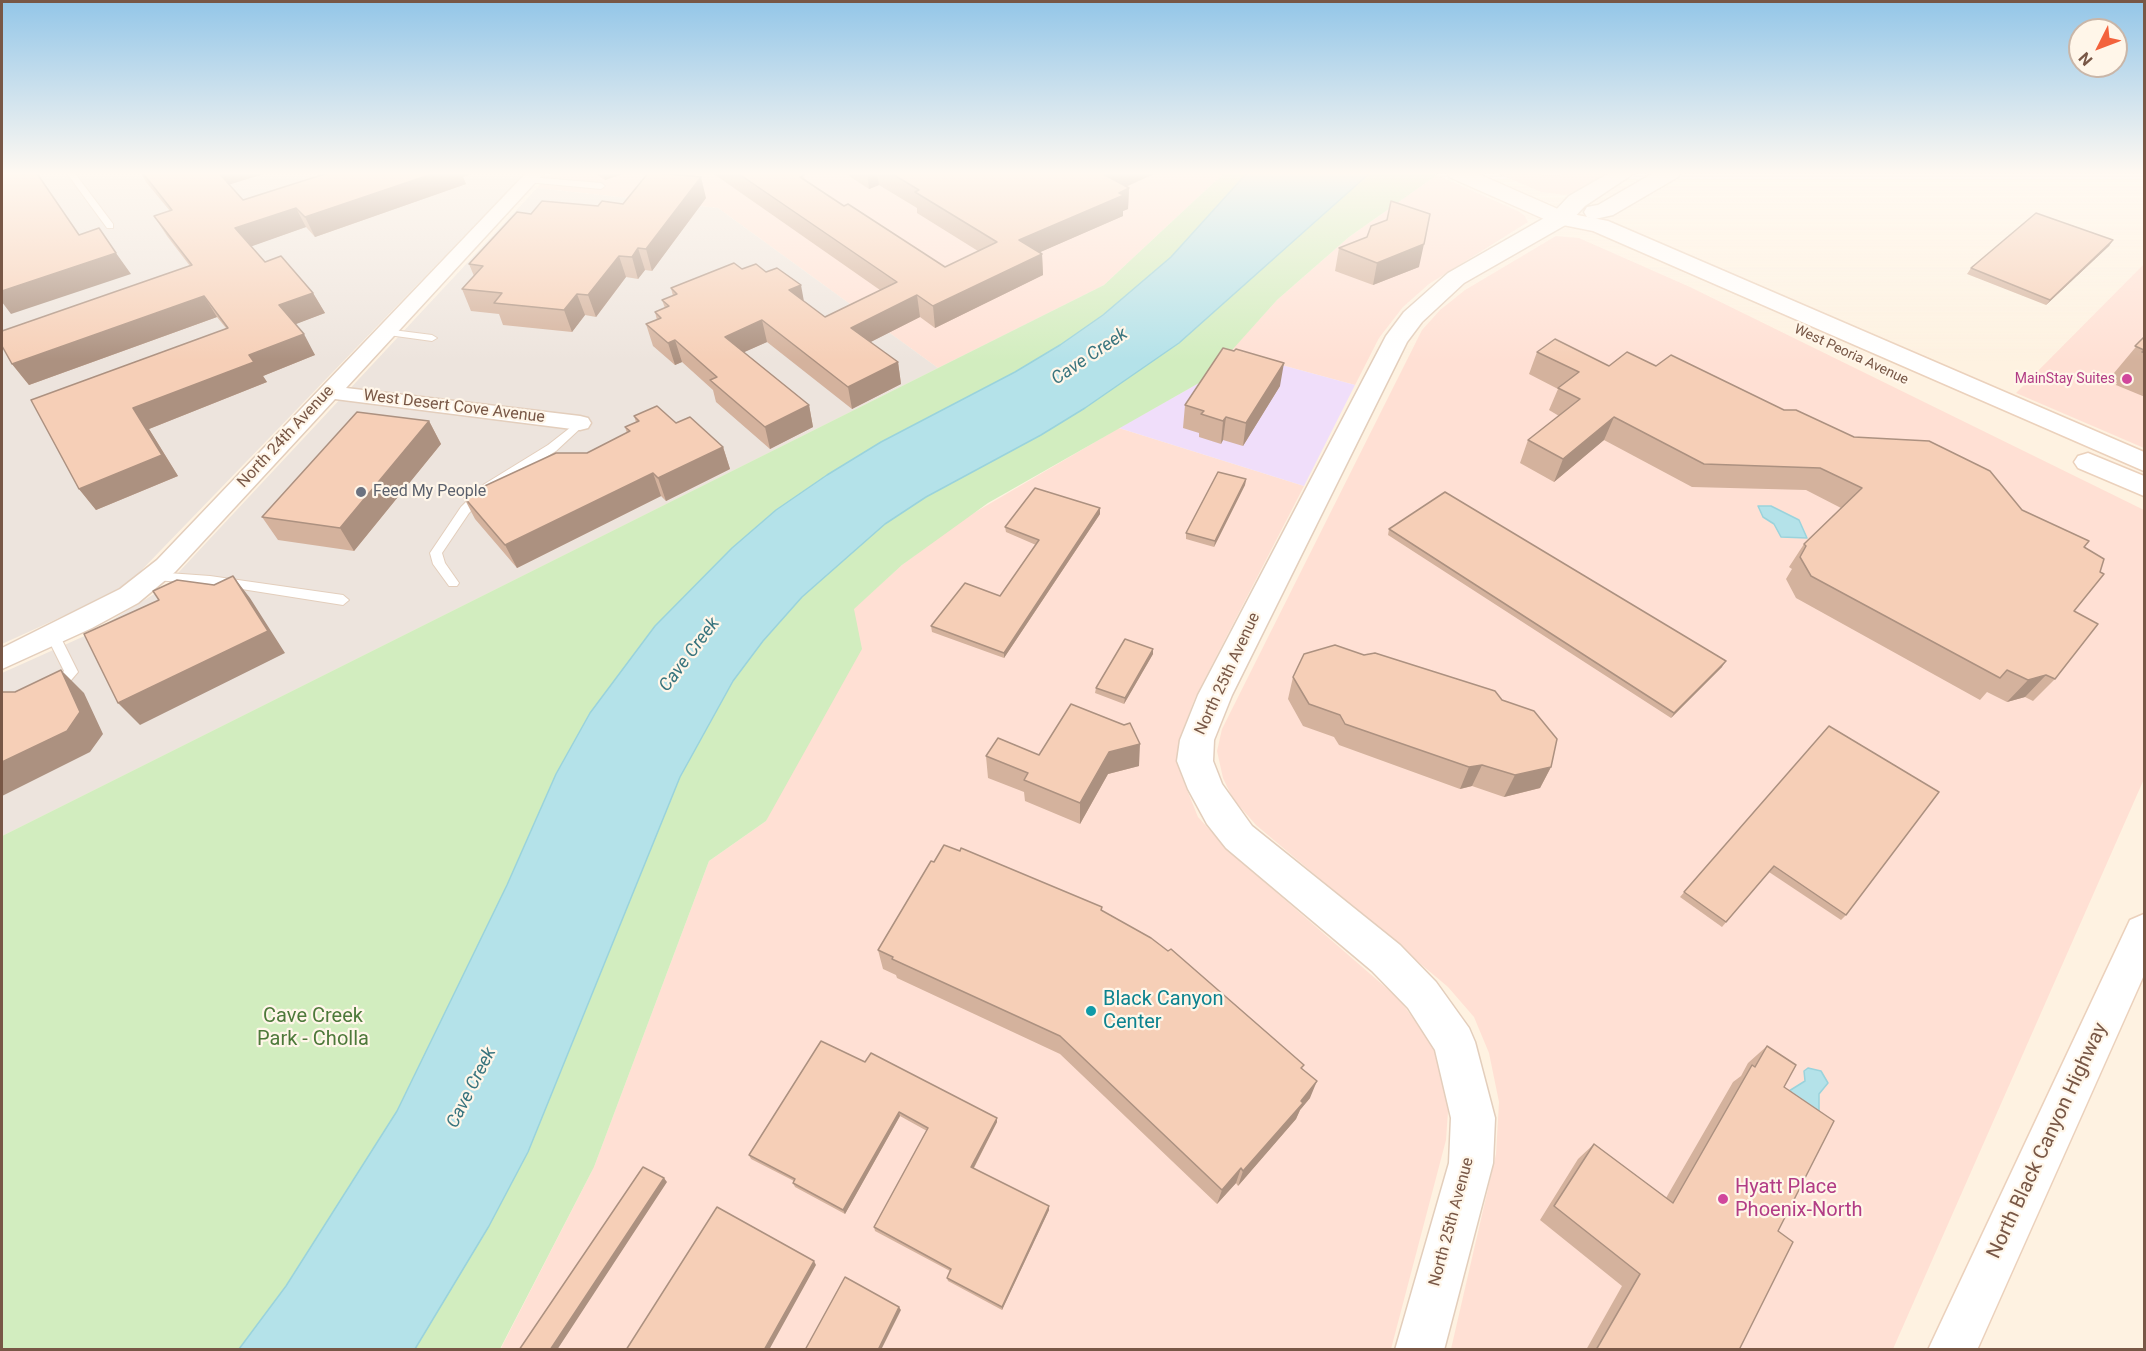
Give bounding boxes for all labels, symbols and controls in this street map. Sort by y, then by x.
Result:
north arrow [2068,18,2128,78]
text: N [2075,48,2097,70]
street label: West Peoria Avenue [1791,321,1911,389]
water label: Cave Creek [1048,324,1132,390]
place label: MainStay Suites [2015,371,2115,387]
marker: MainStay Suites [2120,372,2134,386]
street label: North 24th Avenue [234,382,338,492]
street label: West Desert Cove Avenue [362,386,546,428]
place label: Feed My People [373,482,486,502]
marker: Feed My People [354,485,368,499]
street label: North 25th Avenue [1191,610,1265,738]
water label: Cave Creek [655,614,725,696]
place label: Black Canyon Center [1103,988,1223,1035]
marker: Black Canyon Center [1084,1004,1098,1018]
park label: Cave Creek Park - Cholla [257,1005,369,1052]
street label: North Black Canyon Highway [1983,1019,2113,1263]
water label: Cave Creek [443,1044,501,1132]
street label: North 25th Avenue [1426,1155,1478,1289]
place label: Hyatt Place Phoenix-North [1735,1176,1862,1223]
marker: Hyatt Place Phoenix-North [1716,1192,1730,1206]

